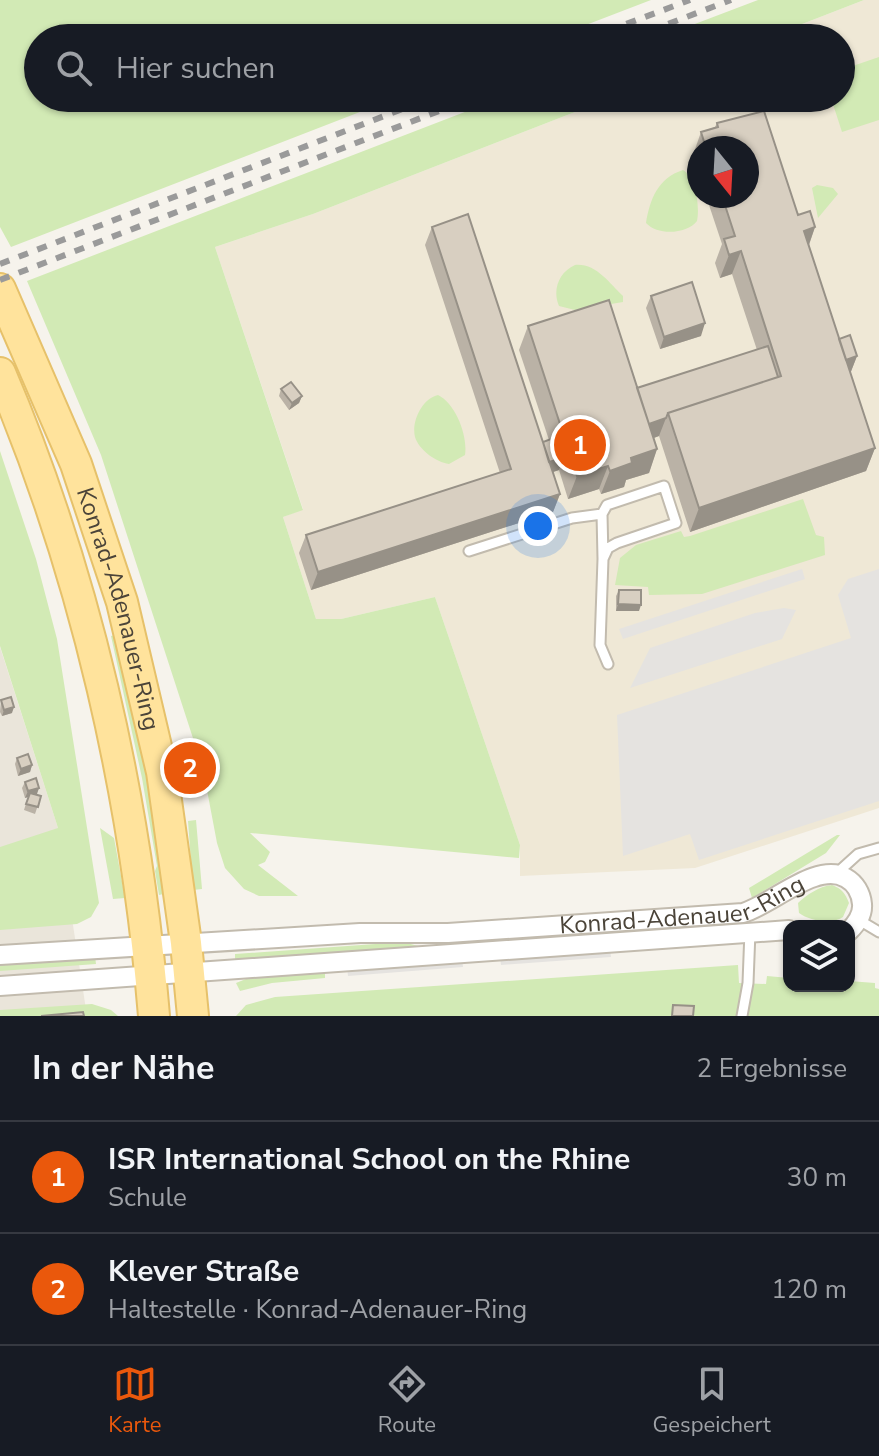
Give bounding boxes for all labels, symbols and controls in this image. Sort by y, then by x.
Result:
search box [24,24,855,112]
icon: search [52,46,96,90]
text: Hier suchen [116,48,275,89]
north arrow [687,136,759,208]
pin: 1 [554,415,606,475]
street label: Konrad-Adenauer-Ring [69,483,168,733]
your location [518,506,558,546]
pin: 2 [164,738,216,798]
street label: Konrad-Adenauer-Ring [558,868,810,941]
map controls [783,920,855,992]
button: layers [783,920,855,992]
text: In der Nähe [32,1045,214,1091]
text: 2 Ergebnisse [697,1051,847,1086]
text: ISR International School on the Rhine [108,1139,630,1180]
text: 1 [50,1160,66,1195]
text: 30 m [787,1160,847,1195]
text: Schule [108,1180,187,1215]
text: Klever Straße [108,1251,299,1292]
text: 2 [50,1272,66,1307]
text: 120 m [771,1272,847,1307]
text: Haltestelle · Konrad-Adenauer-Ring [108,1292,527,1327]
tab: Karte [108,1362,161,1440]
tab: Route [378,1362,436,1440]
tab: Gespeichert [652,1362,771,1440]

